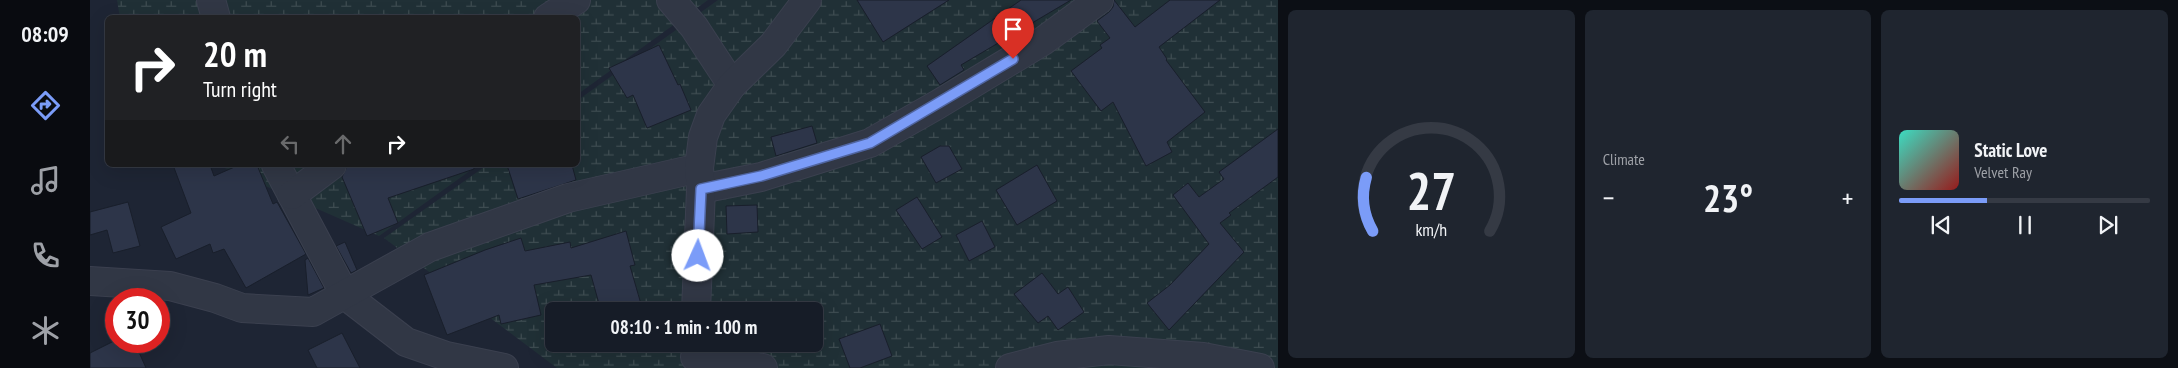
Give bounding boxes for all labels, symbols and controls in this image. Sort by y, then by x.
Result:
pin [992,8,1034,59]
icon: arrive [999,15,1027,43]
text: 08:09 [21,20,69,48]
text: 20 m [203,31,267,77]
icon: right [120,35,185,100]
text: Turn right [203,75,277,103]
icon: directions [28,88,63,123]
icon: left [276,130,304,158]
icon: ahead [329,130,357,158]
icon: right [382,130,410,158]
text: Static Love [1974,138,2047,162]
text: Climate [1603,149,1645,169]
text: 27 [1406,157,1456,224]
text: Velvet Ray [1974,162,2032,182]
icon: music [28,163,63,198]
text: 23° [1703,173,1753,222]
text: − [1603,179,1614,216]
text: + [1842,179,1853,216]
icon: previous [1927,211,1955,239]
icon: pause [2011,211,2039,239]
icon: next [2094,211,2122,239]
text: km/h [1415,218,1447,241]
position arrow [671,229,723,281]
icon: phone [28,238,63,273]
speed limit sign: 30 [105,288,170,353]
icon: climate [28,313,63,348]
text: 08:10 · 1 min · 100 m [611,315,757,339]

